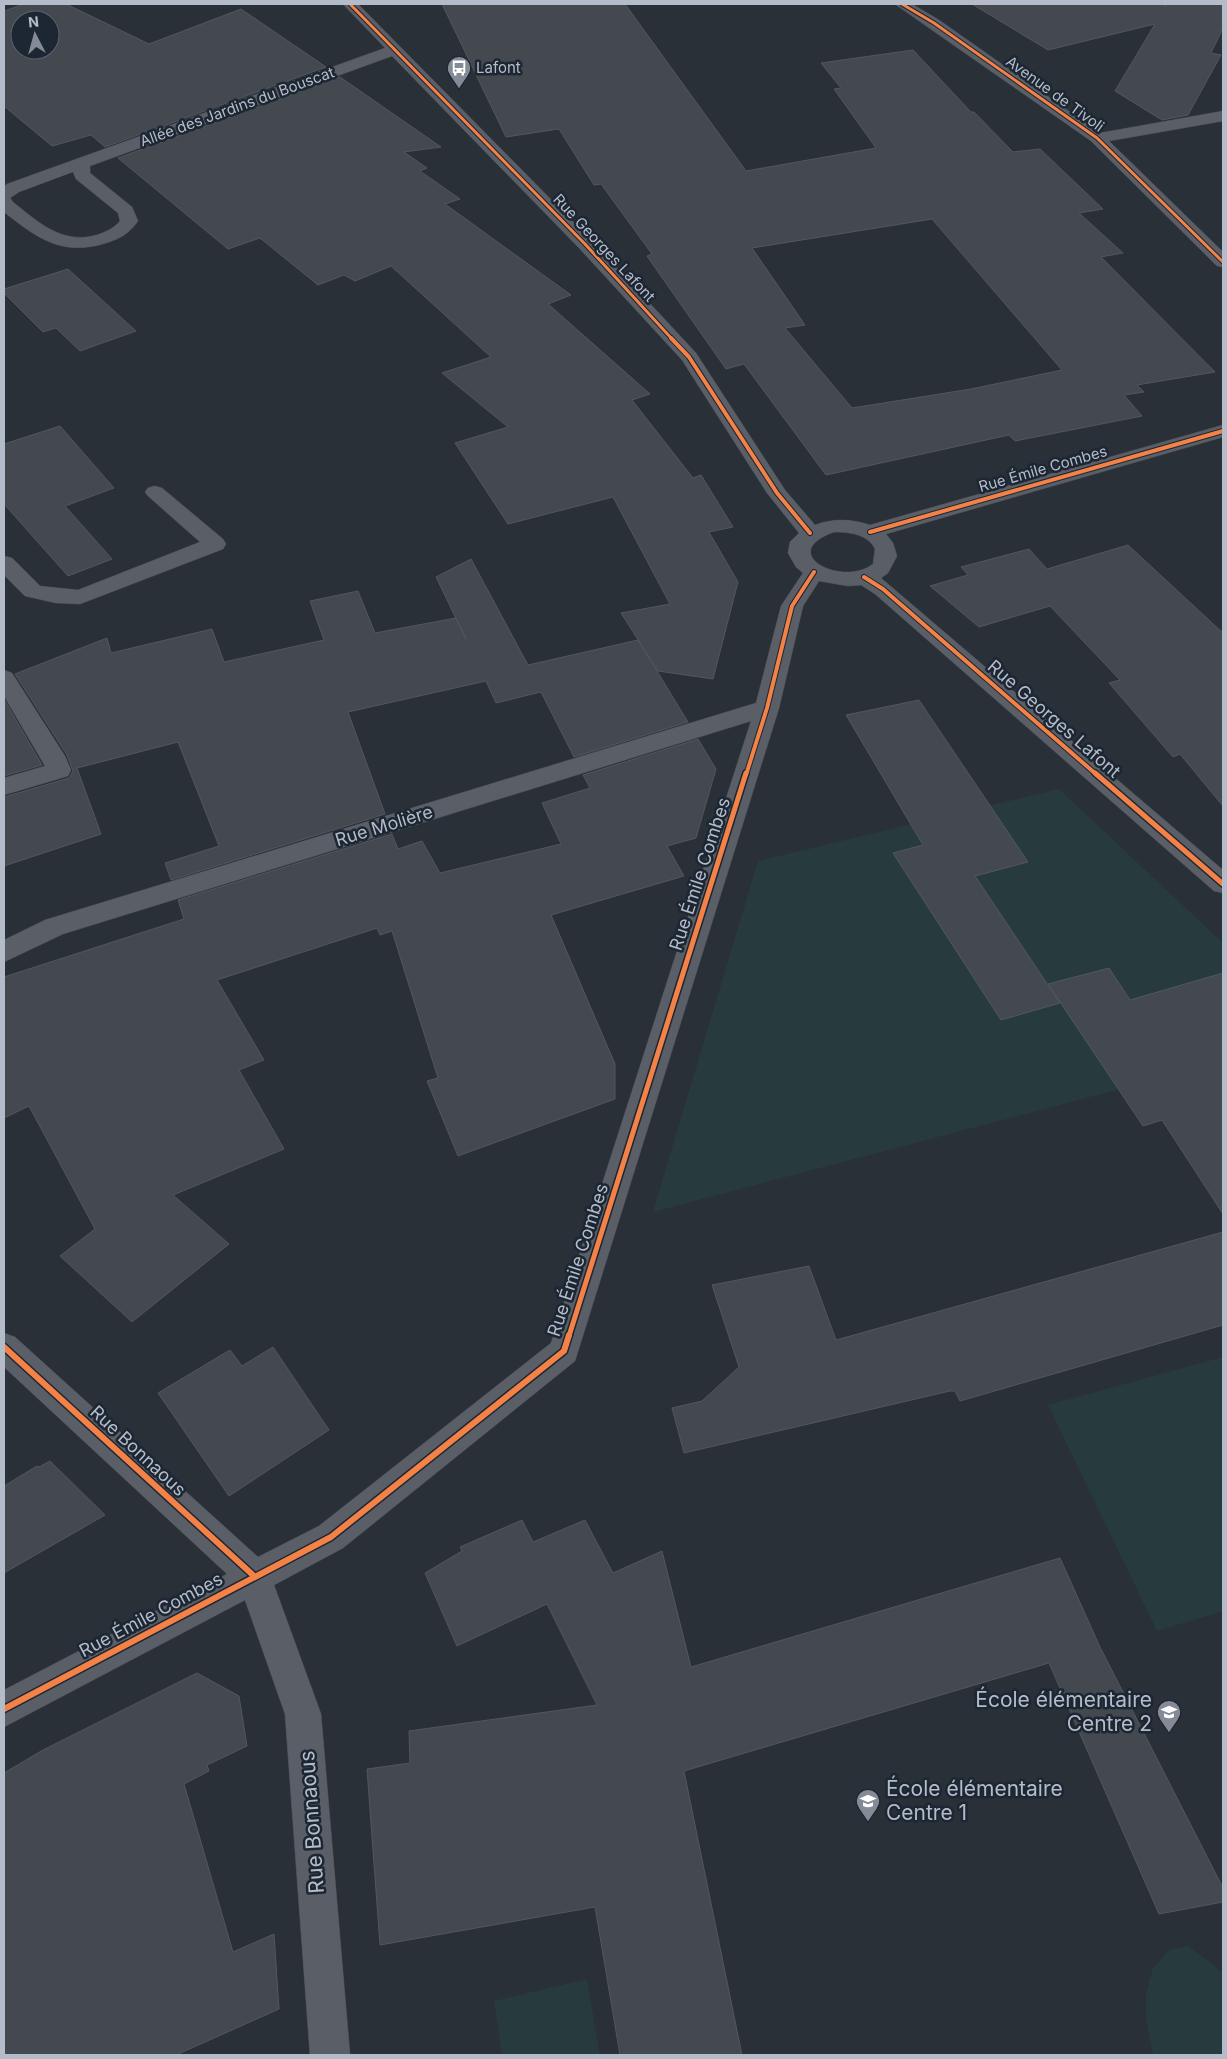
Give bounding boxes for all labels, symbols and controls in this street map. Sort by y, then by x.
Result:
north arrow [10,10,60,60]
text: N [27,13,40,31]
street label: Avenue de Tivoli [1002,52,1108,136]
bus stop icon: Lafont [446,55,472,89]
place label: Lafont [476,58,521,77]
street label: Allée des Jardins du Bouscat [137,62,337,151]
street label: Rue Georges Lafont [549,190,659,306]
street label: Rue Émile Combes [976,441,1109,496]
street label: Rue Georges Lafont [984,655,1125,782]
street label: Rue Émile Combes [664,795,734,953]
street label: Rue Molière [332,801,435,850]
street label: Rue Émile Combes [542,1181,612,1339]
street label: Rue Bonnaous [86,1401,190,1500]
street label: Rue Émile Combes [75,1567,226,1661]
place label: École élémentaire Centre 2 [975,1686,1152,1736]
school or university icon: École élémentaire Centre 2 [1156,1699,1182,1733]
street label: Rue Bonnaous [294,1750,329,1894]
place label: École élémentaire Centre 1 [886,1775,1063,1825]
school or university icon: École élémentaire Centre 1 [855,1788,881,1822]

